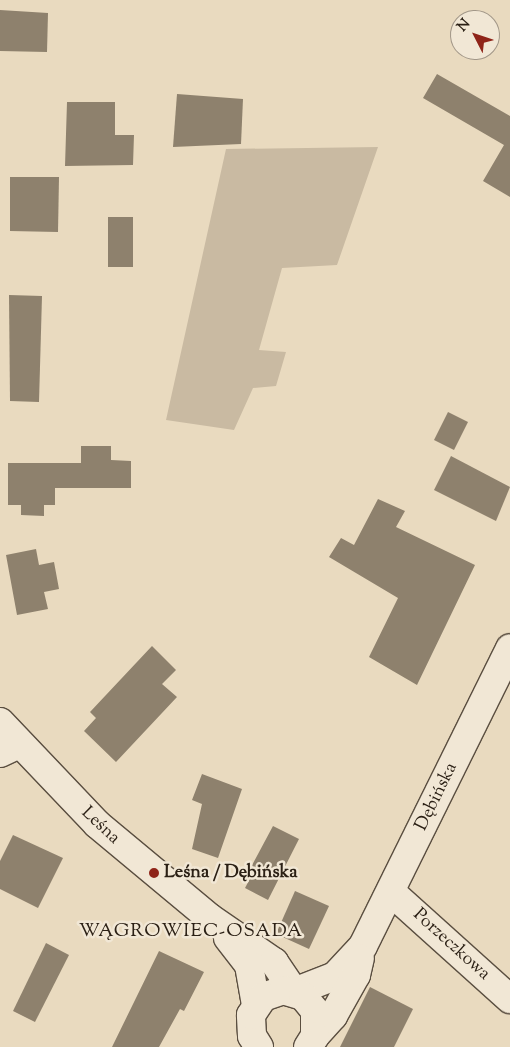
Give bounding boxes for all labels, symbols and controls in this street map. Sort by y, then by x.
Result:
north arrow [450,10,500,60]
text: N [453,15,476,37]
street label: Dębińska [411,759,463,835]
street label: Leśna [76,803,124,849]
place label: Leśna / Dębińska [164,862,298,884]
marker: Leśna / Dębińska [148,867,160,879]
street label: Porzeczkowa [408,905,494,985]
district label: WĄGROWIEC-OSADA [77,921,305,943]

